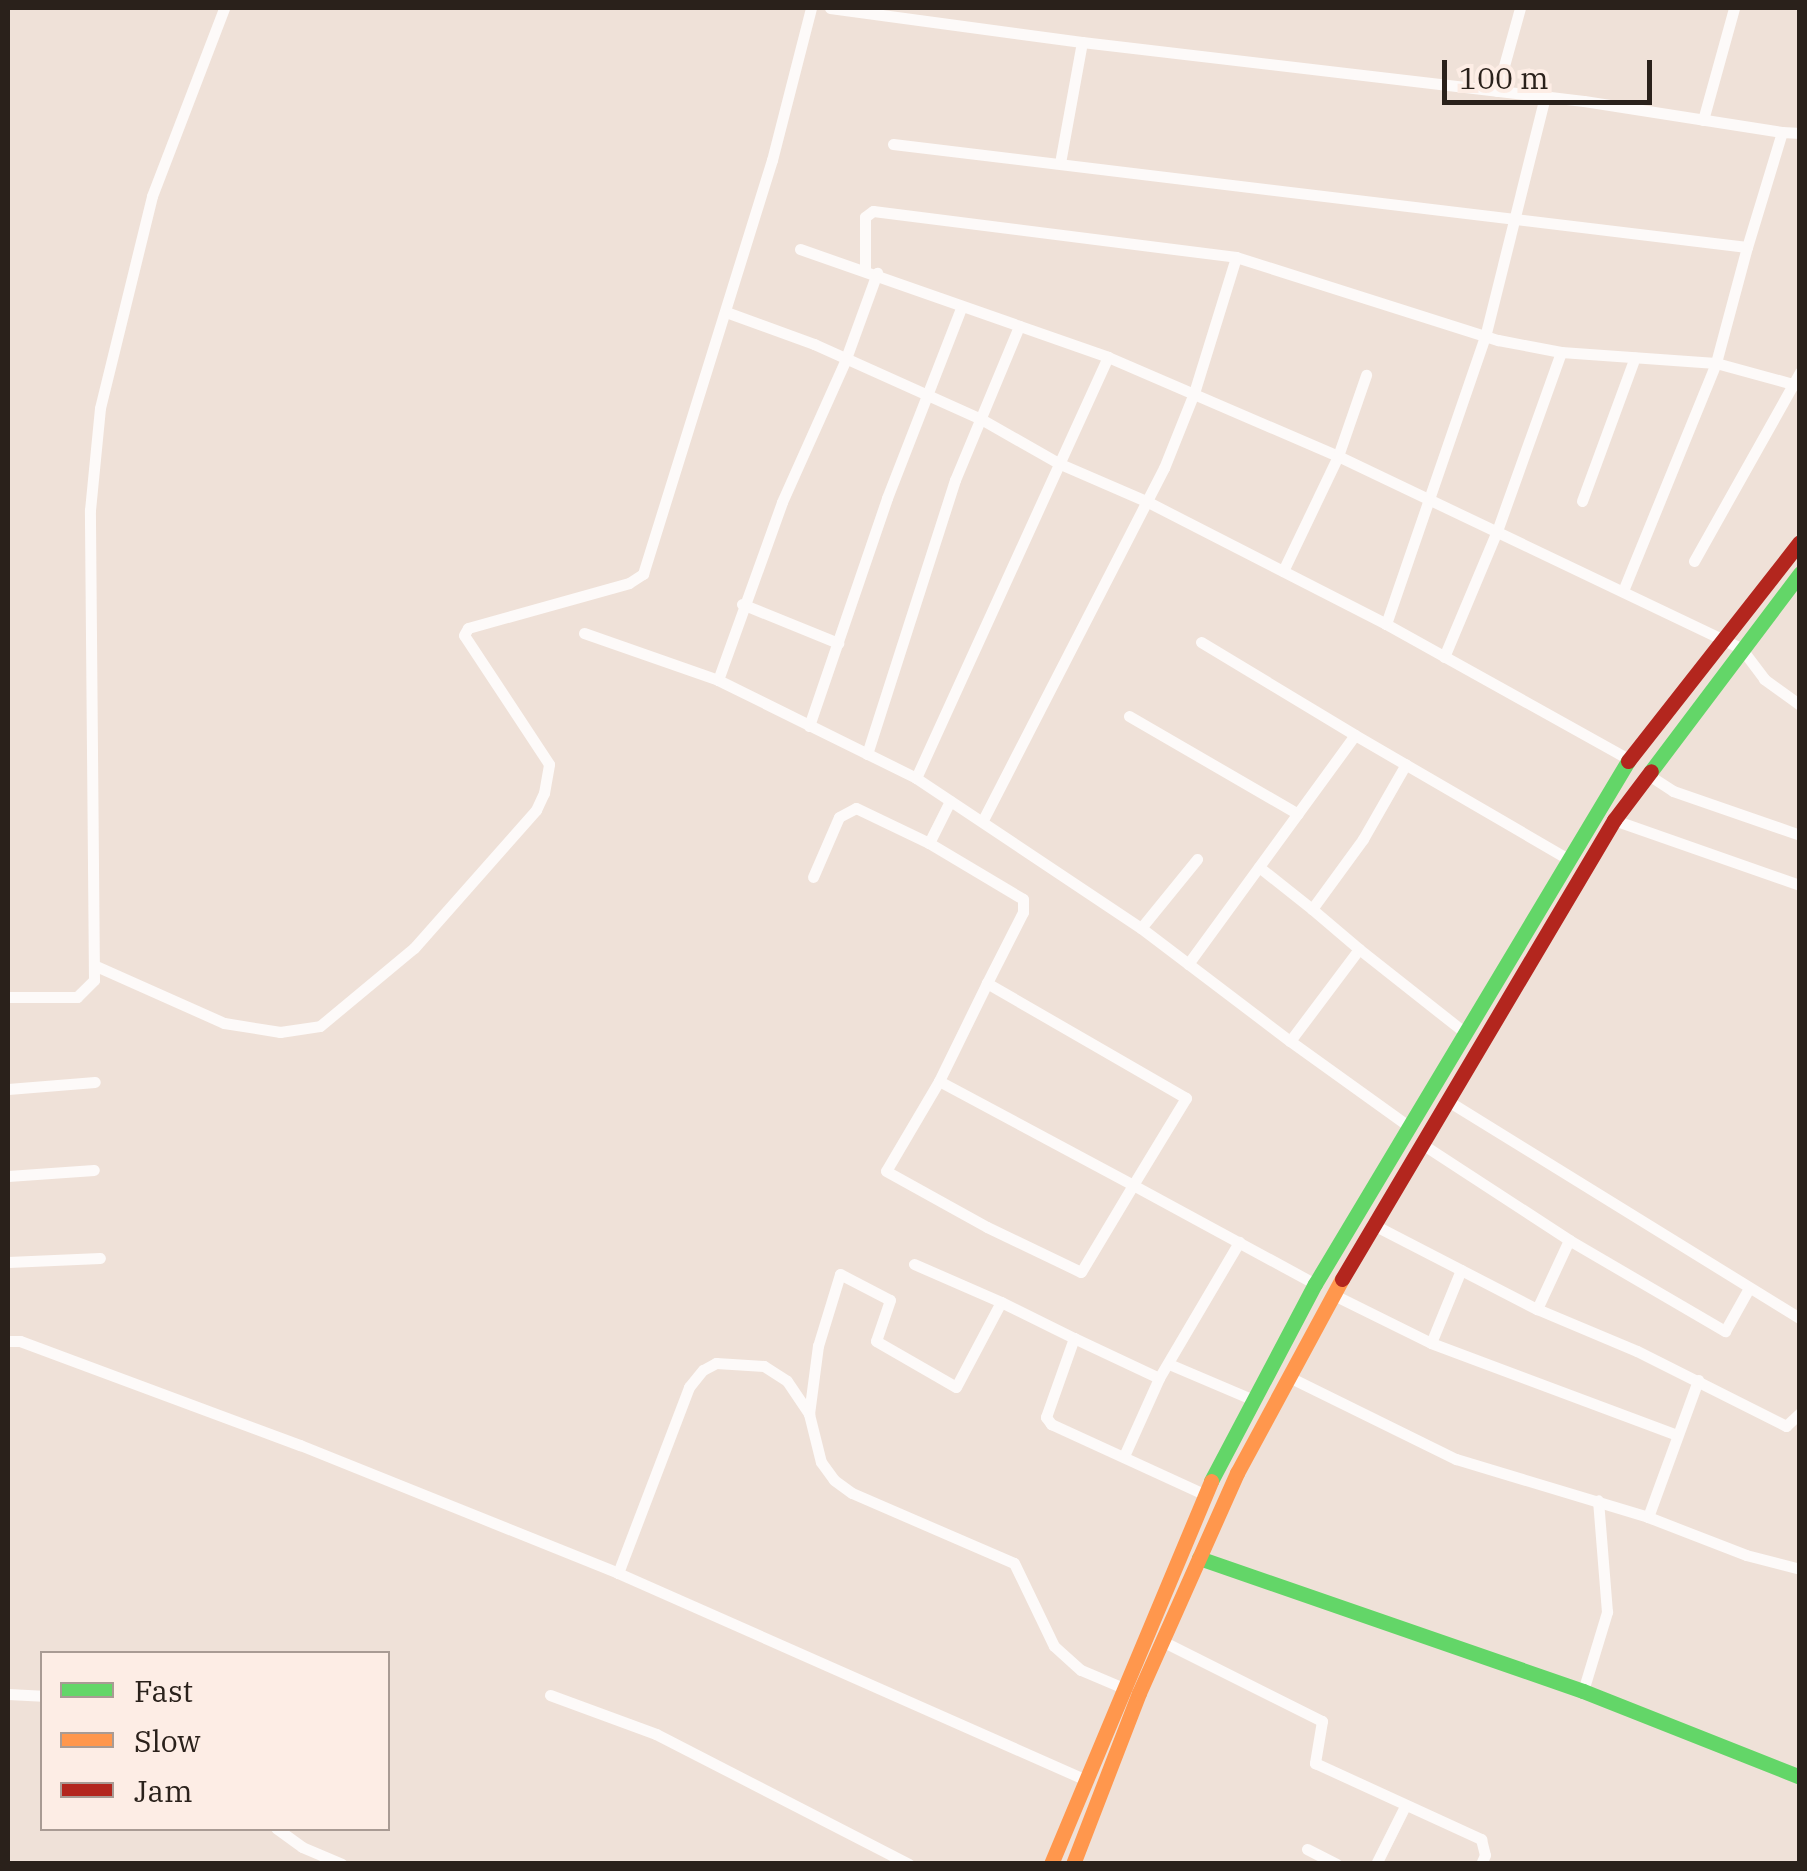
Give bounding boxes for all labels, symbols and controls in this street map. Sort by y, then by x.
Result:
scale bar [1447,40,1657,102]
text: 100 m [1459,58,1549,97]
legend [40,1651,390,1831]
text: Fast [134,1671,193,1710]
text: Slow [134,1721,201,1760]
text: Jam [134,1771,193,1810]

